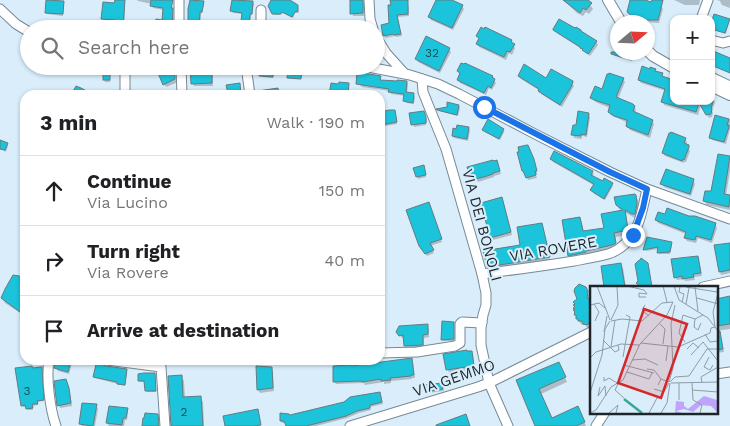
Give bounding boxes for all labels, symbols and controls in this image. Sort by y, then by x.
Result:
north arrow [610,15,655,60]
map controls [670,15,715,105]
button: + [670,15,715,60]
search box [20,20,385,75]
icon: search [38,34,66,62]
text: Search here [78,36,189,59]
house number: 32 [425,46,439,60]
button: − [670,60,715,105]
route start [473,96,496,119]
text: 3 min [40,110,97,135]
text: Walk · 190 m [267,113,365,132]
street label: VIA DEI BONOLI [458,167,506,283]
text: Continue [87,170,171,193]
icon: ahead [40,177,68,205]
text: 150 m [319,181,365,200]
text: Via Lucino [87,193,168,212]
route end [622,224,645,247]
street label: VIA ROVERE [508,232,598,266]
text: Turn right [87,240,180,263]
icon: right [40,247,68,275]
text: 40 m [325,251,365,270]
text: Via Rovere [87,263,169,282]
inset map [590,286,718,414]
icon: arrive [40,317,68,345]
text: Arrive at destination [87,319,279,342]
street label: VIA GEMMO [410,356,498,400]
house number: 3 [24,384,31,398]
house number: 2 [181,405,188,419]

